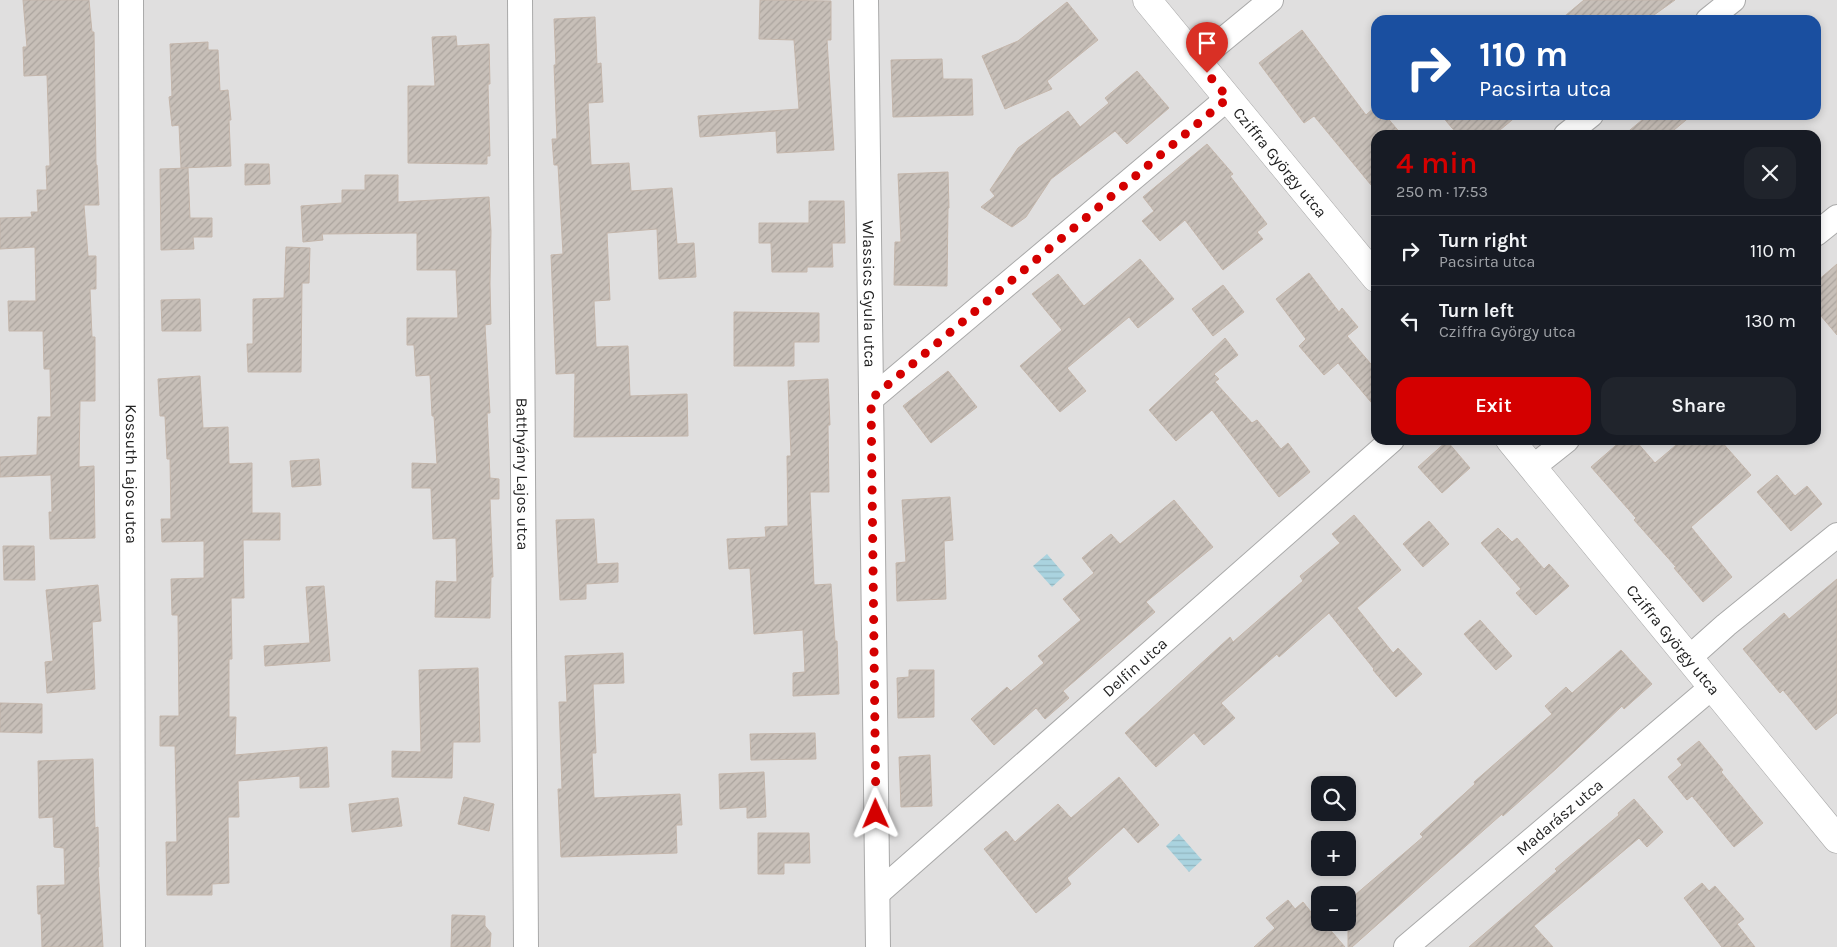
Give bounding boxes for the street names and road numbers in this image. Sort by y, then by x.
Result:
street label: Cziffra György utca [1229,103,1331,221]
street label: Wlassics Gyula utca [859,220,880,368]
street label: Batthyány Lajos utca [513,398,532,550]
street label: Kossuth Lajos utca [122,404,141,544]
street label: Cziffra György utca [1622,581,1724,699]
street label: Delfin utca [1099,634,1171,701]
street label: Madarász utca [1512,775,1607,859]

